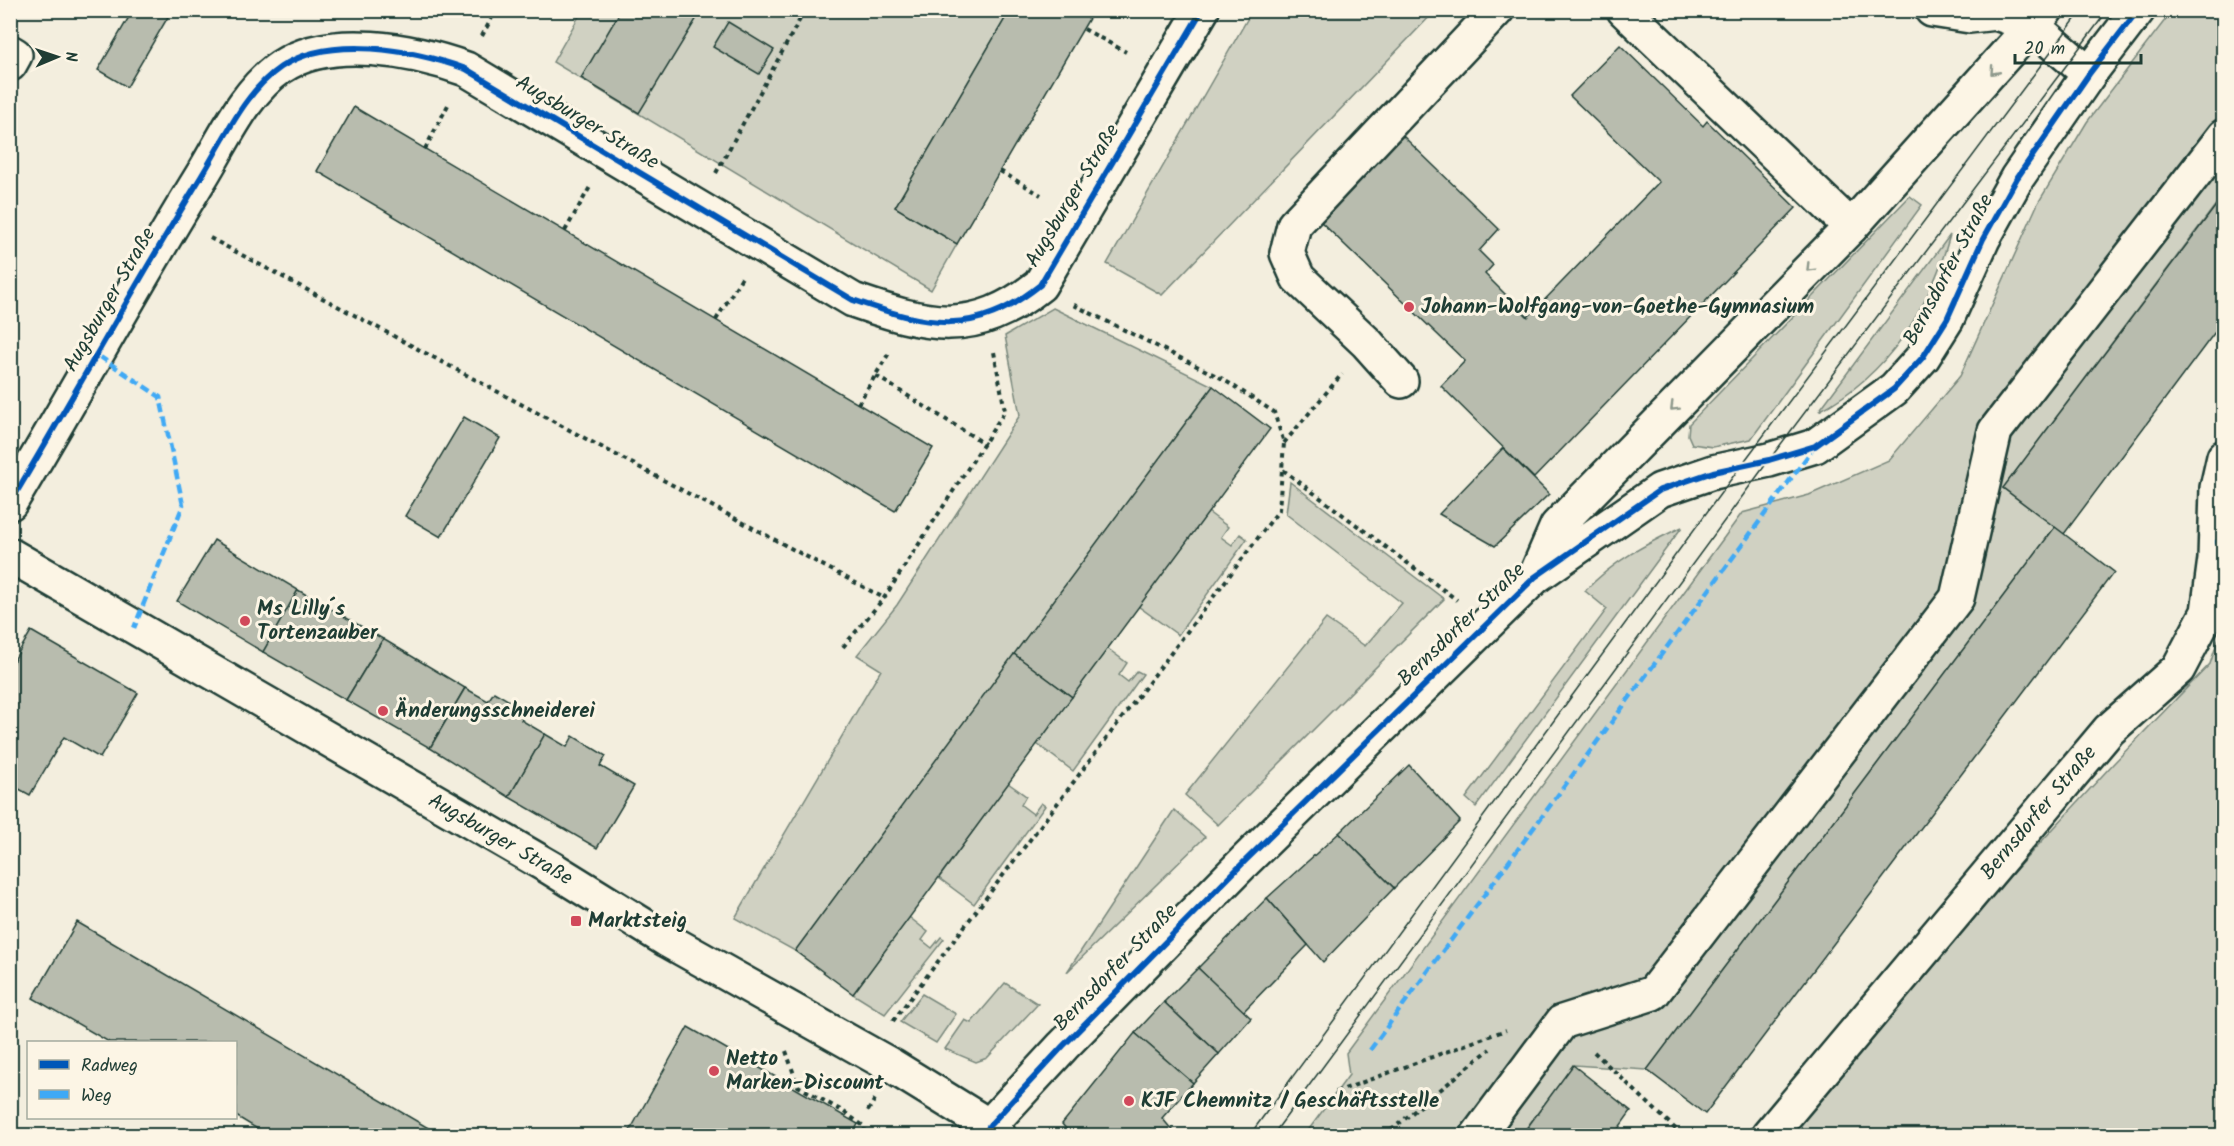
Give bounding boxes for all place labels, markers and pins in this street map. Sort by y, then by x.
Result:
place label: Johann-Wolfgang-von-Goethe-Gymnasium [1421,291,1814,324]
marker: Johann-Wolfgang-von-Goethe-Gymnasium [1402,300,1416,314]
place label: Ms Lilly´s Tortenzauber [257,593,379,650]
marker: Ms Lilly´s Tortenzauber [238,614,252,628]
place label: Änderungsschneiderei [395,695,595,728]
marker: Änderungsschneiderei [376,704,390,718]
place label: Marktsteig [588,905,687,938]
marker: Marktsteig [569,914,583,928]
place label: Netto Marken-Discount [726,1043,885,1100]
marker: Netto Marken-Discount [707,1064,721,1078]
place label: KJF Chemnitz / Geschäftsstelle [1141,1085,1439,1118]
marker: KJF Chemnitz / Geschäftsstelle [1122,1094,1136,1108]

